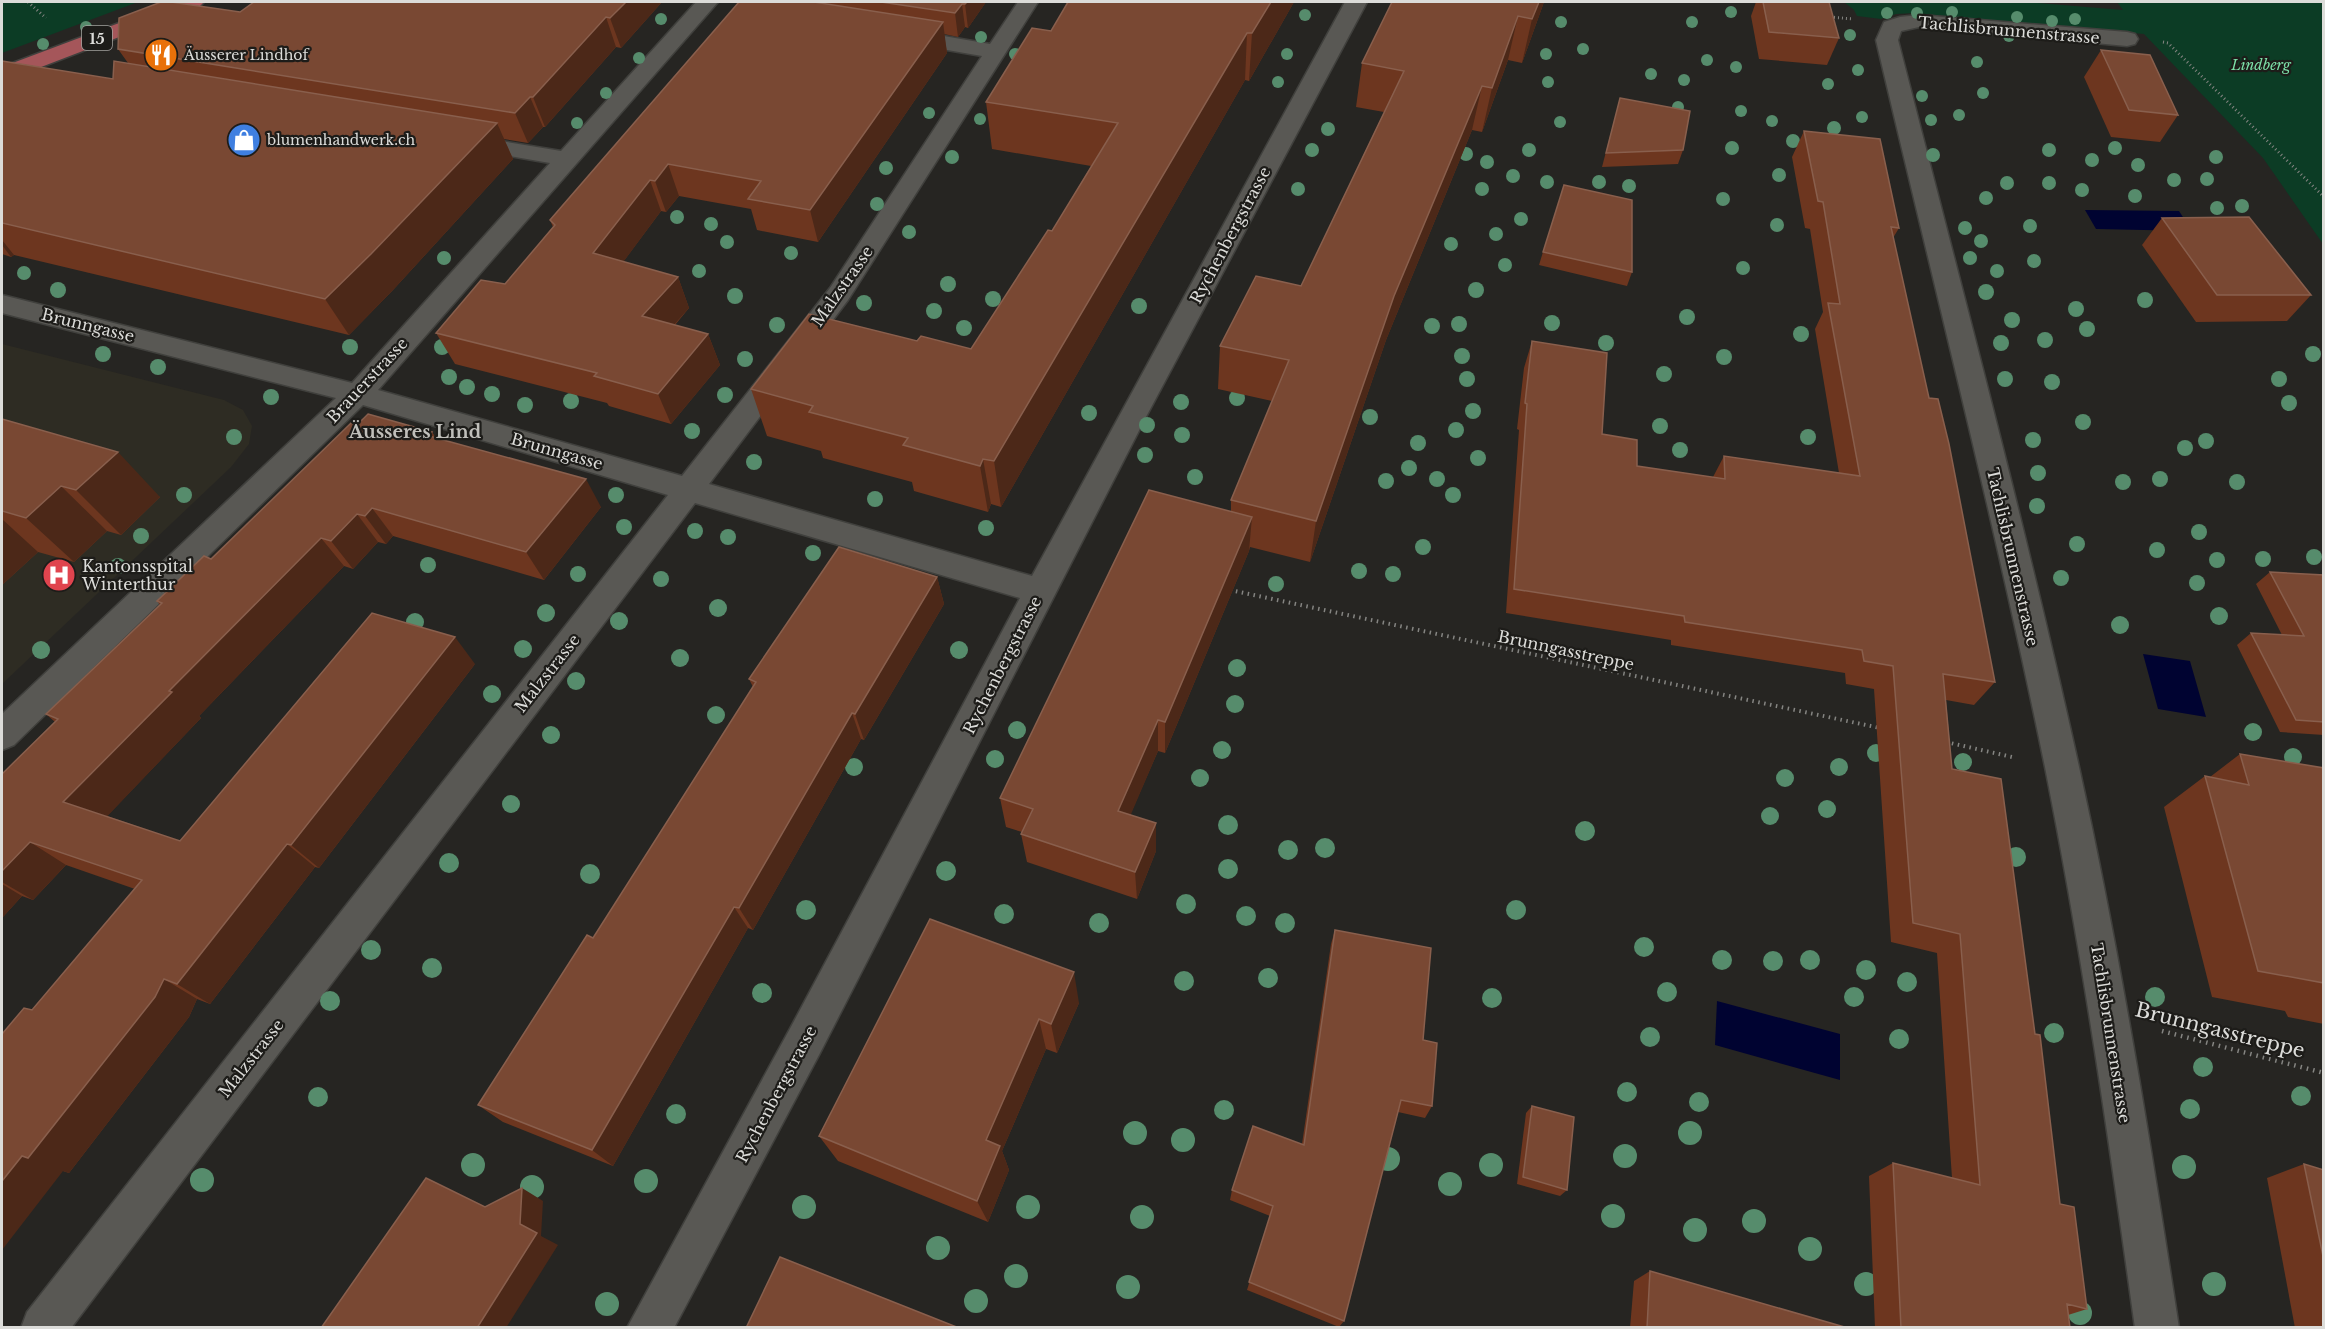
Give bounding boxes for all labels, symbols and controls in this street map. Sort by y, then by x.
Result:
street label: Tachlisbrunnenstrasse [1917,12,2101,48]
road number: 15 [82,26,112,50]
restaurant icon: Äusserer Lindhof [143,37,179,73]
place label: Äusserer Lindhof [183,46,310,64]
park label: Lindberg [2230,56,2292,74]
shop icon: blumenhandwerk.ch [226,122,262,158]
place label: blumenhandwerk.ch [266,131,415,149]
street label: Rychenbergstrasse [1185,163,1275,307]
street label: Malzstrasse [807,242,877,330]
street label: Brunngasse [40,304,136,346]
street label: Brauerstrasse [322,333,412,427]
district label: Äusseres Lind [348,420,482,443]
street label: Brunngasse [509,428,605,474]
street label: Tachlisbrunnenstrasse [1983,466,2043,648]
place label: Kantonsspital Winterthur [81,556,193,594]
hospital icon: Kantonsspital Winterthur [41,557,77,593]
street label: Rychenbergstrasse [959,593,1045,737]
street label: Brunngasstreppe [1496,626,1636,674]
street label: Malzstrasse [510,630,584,716]
street label: Tachlisbrunnenstrasse [2087,941,2135,1125]
street label: Brunngasstreppe [2133,997,2307,1063]
street label: Malzstrasse [214,1015,288,1101]
street label: Rychenbergstrasse [731,1022,821,1166]

